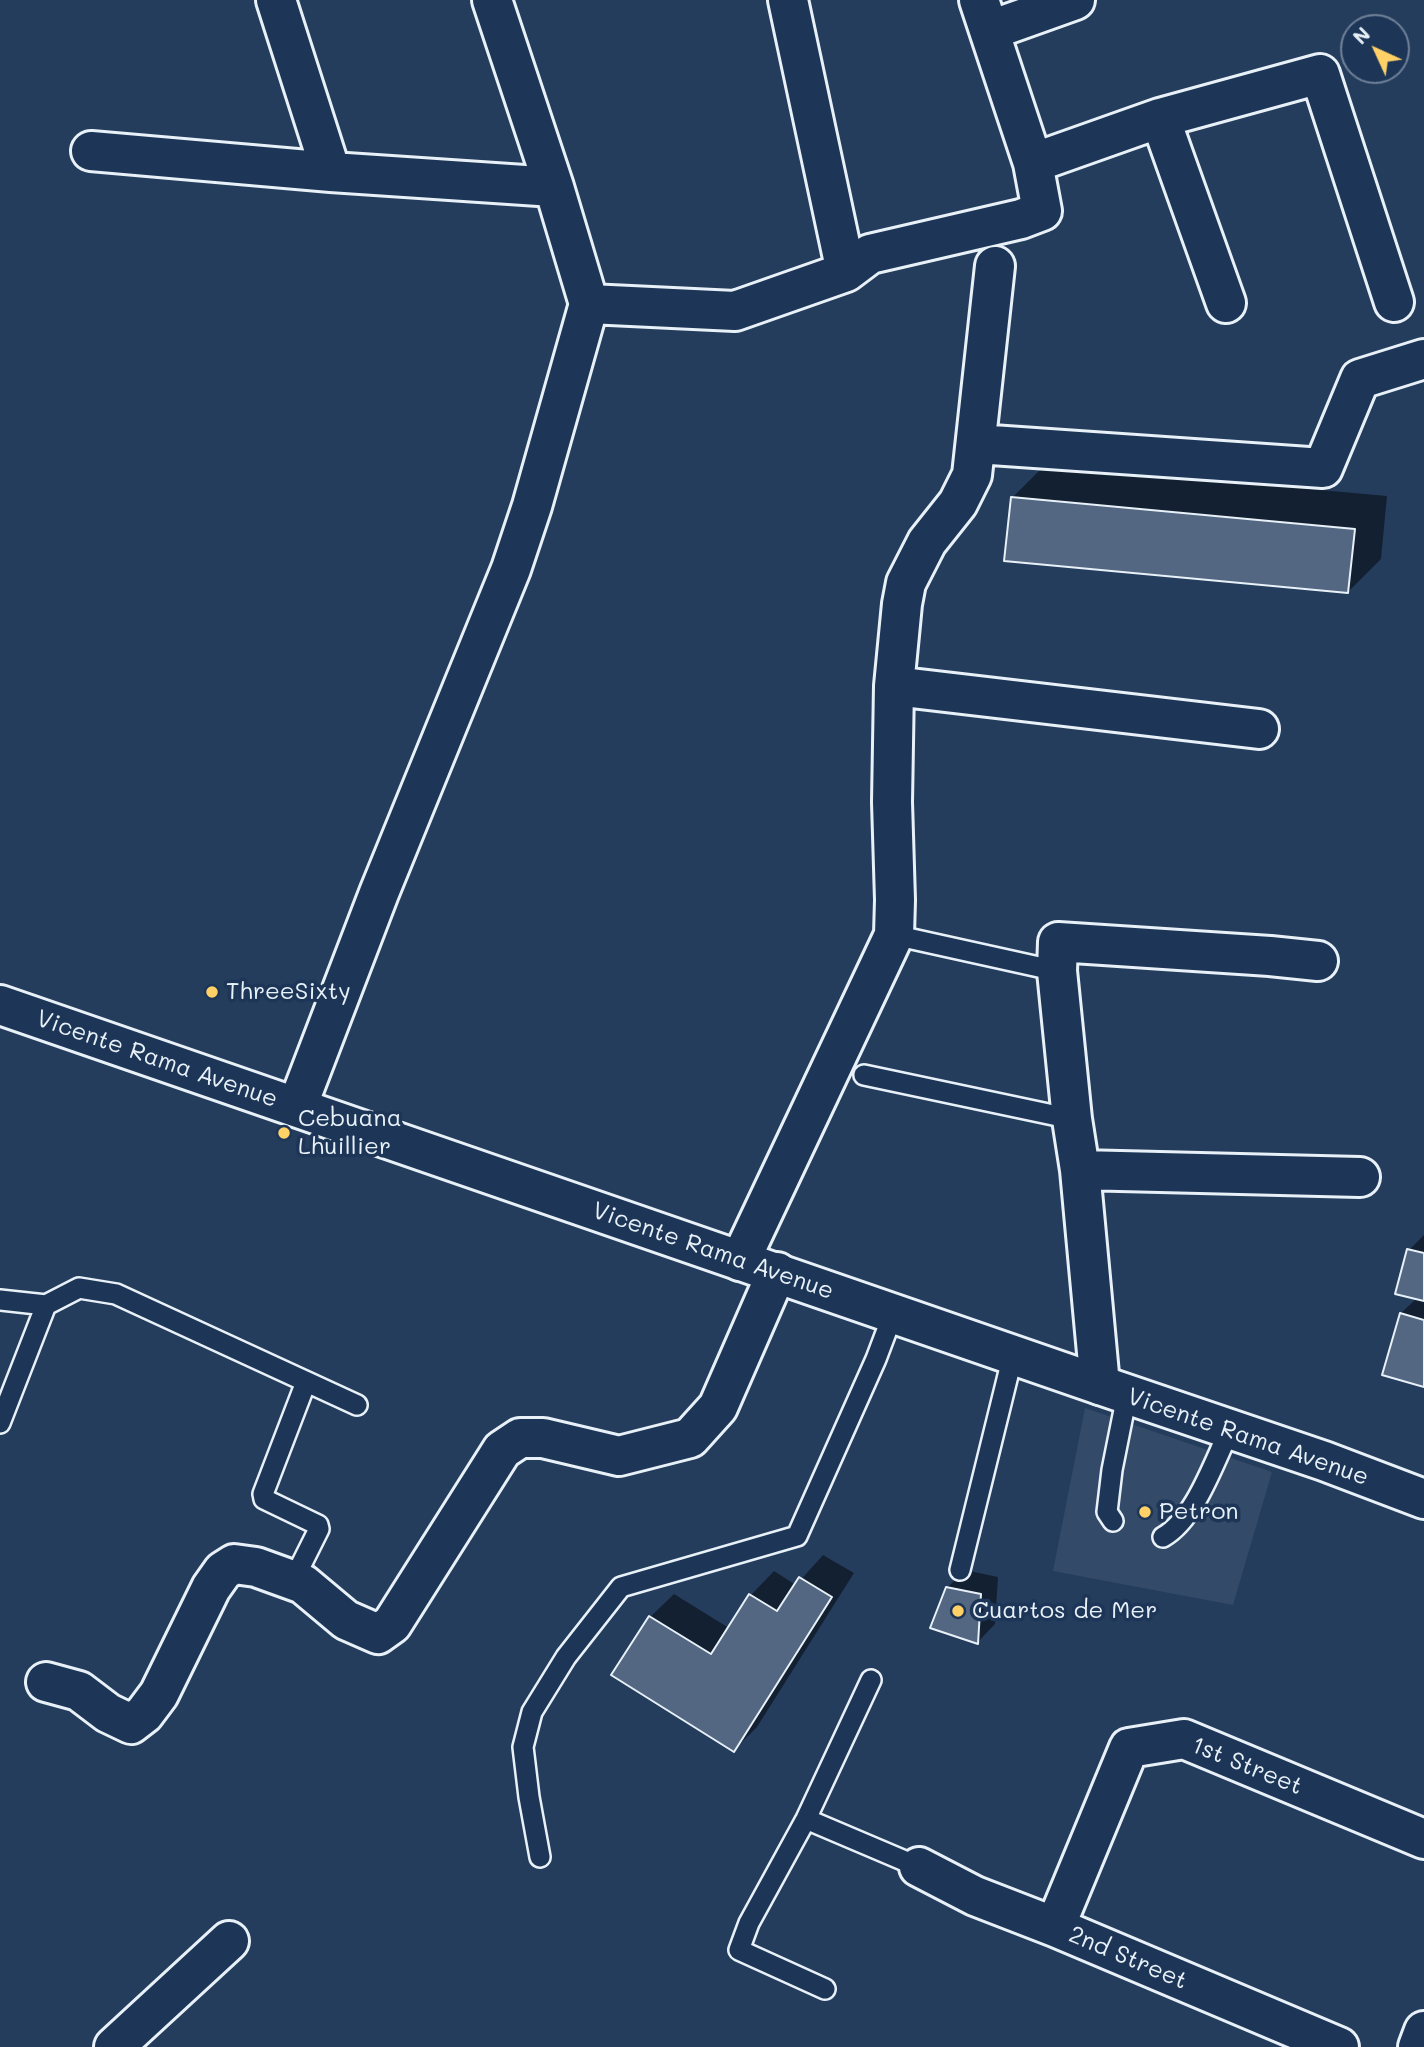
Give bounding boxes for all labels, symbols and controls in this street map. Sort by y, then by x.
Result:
north arrow [1340,14,1410,84]
text: N [1347,21,1375,49]
place label: ThreeSixty [226,978,351,1006]
marker: ThreeSixty [204,984,220,1000]
street label: Vicente Rama Avenue [33,1004,281,1114]
place label: Cebuana Lhuillier [298,1105,402,1161]
marker: Cebuana Lhuillier [276,1125,292,1141]
street label: Vicente Rama Avenue [589,1196,837,1306]
street label: Vicente Rama Avenue [1124,1382,1372,1492]
place label: Petron [1159,1498,1239,1526]
marker: Petron [1137,1504,1153,1520]
place label: Cuartos de Mer [972,1597,1157,1625]
marker: Cuartos de Mer [950,1603,966,1619]
street label: 1st Street [1187,1731,1307,1801]
street label: 2nd Street [1064,1920,1192,1996]

